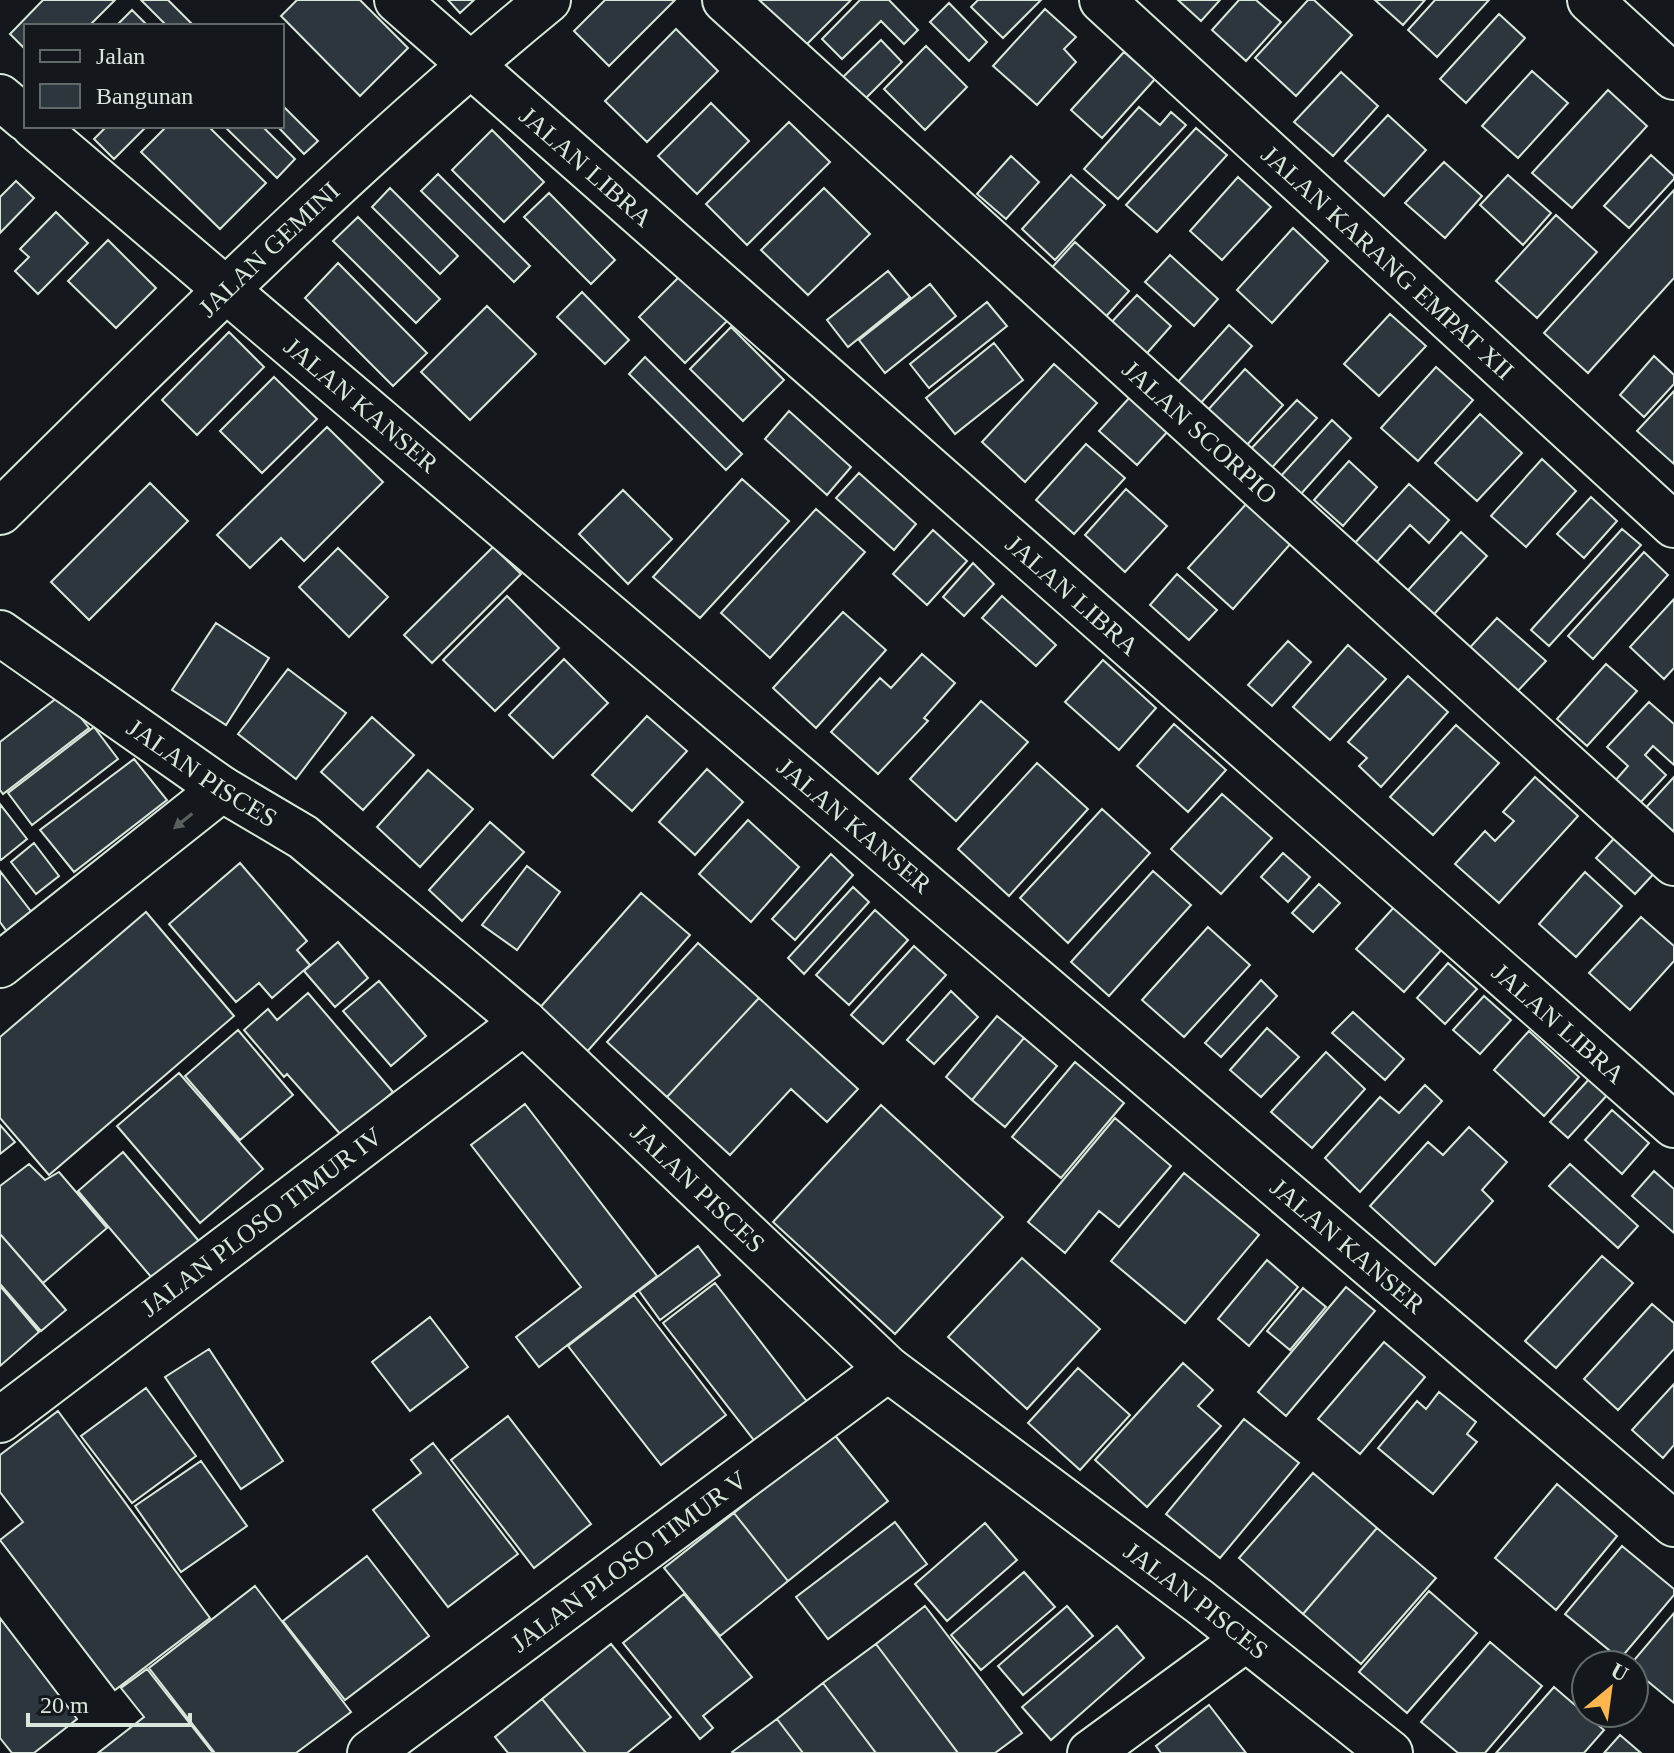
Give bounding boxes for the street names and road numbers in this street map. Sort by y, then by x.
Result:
street label: JALAN LIBRA [514,101,658,233]
street label: JALAN KARANG EMPAT XII [1256,140,1519,386]
street label: JALAN GEMINI [193,176,345,323]
street label: JALAN KANSER [278,332,444,479]
street label: JALAN SCORPIO [1116,355,1283,510]
street label: JALAN LIBRA [1000,529,1144,661]
street label: JALAN PISCES [121,713,282,833]
street label: JALAN KANSER [771,752,937,900]
street label: JALAN LIBRA [1486,958,1631,1090]
street label: JALAN PISCES [625,1118,771,1259]
street label: JALAN PLOSO TIMUR IV [135,1121,388,1323]
street label: JALAN KANSER [1264,1172,1431,1320]
street label: JALAN PLOSO TIMUR V [505,1465,753,1658]
street label: JALAN PISCES [1118,1536,1274,1665]

